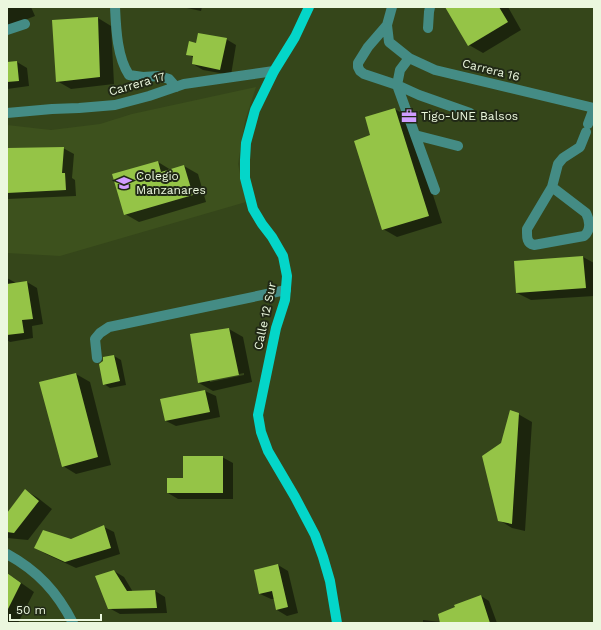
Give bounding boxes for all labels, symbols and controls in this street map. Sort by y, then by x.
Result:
street label: Carrera 16 [461,56,521,84]
street label: Carrera 17 [107,69,167,99]
office icon: Tigo-UNE Balsos [400,107,418,125]
place label: Tigo-UNE Balsos [421,109,518,123]
place label: Colegio Manzanares [136,169,206,197]
school or university icon: Colegio Manzanares [115,174,133,192]
street label: Calle 12 Sur [251,281,279,351]
scale bar [10,596,101,622]
text: 50 m [16,603,46,617]

